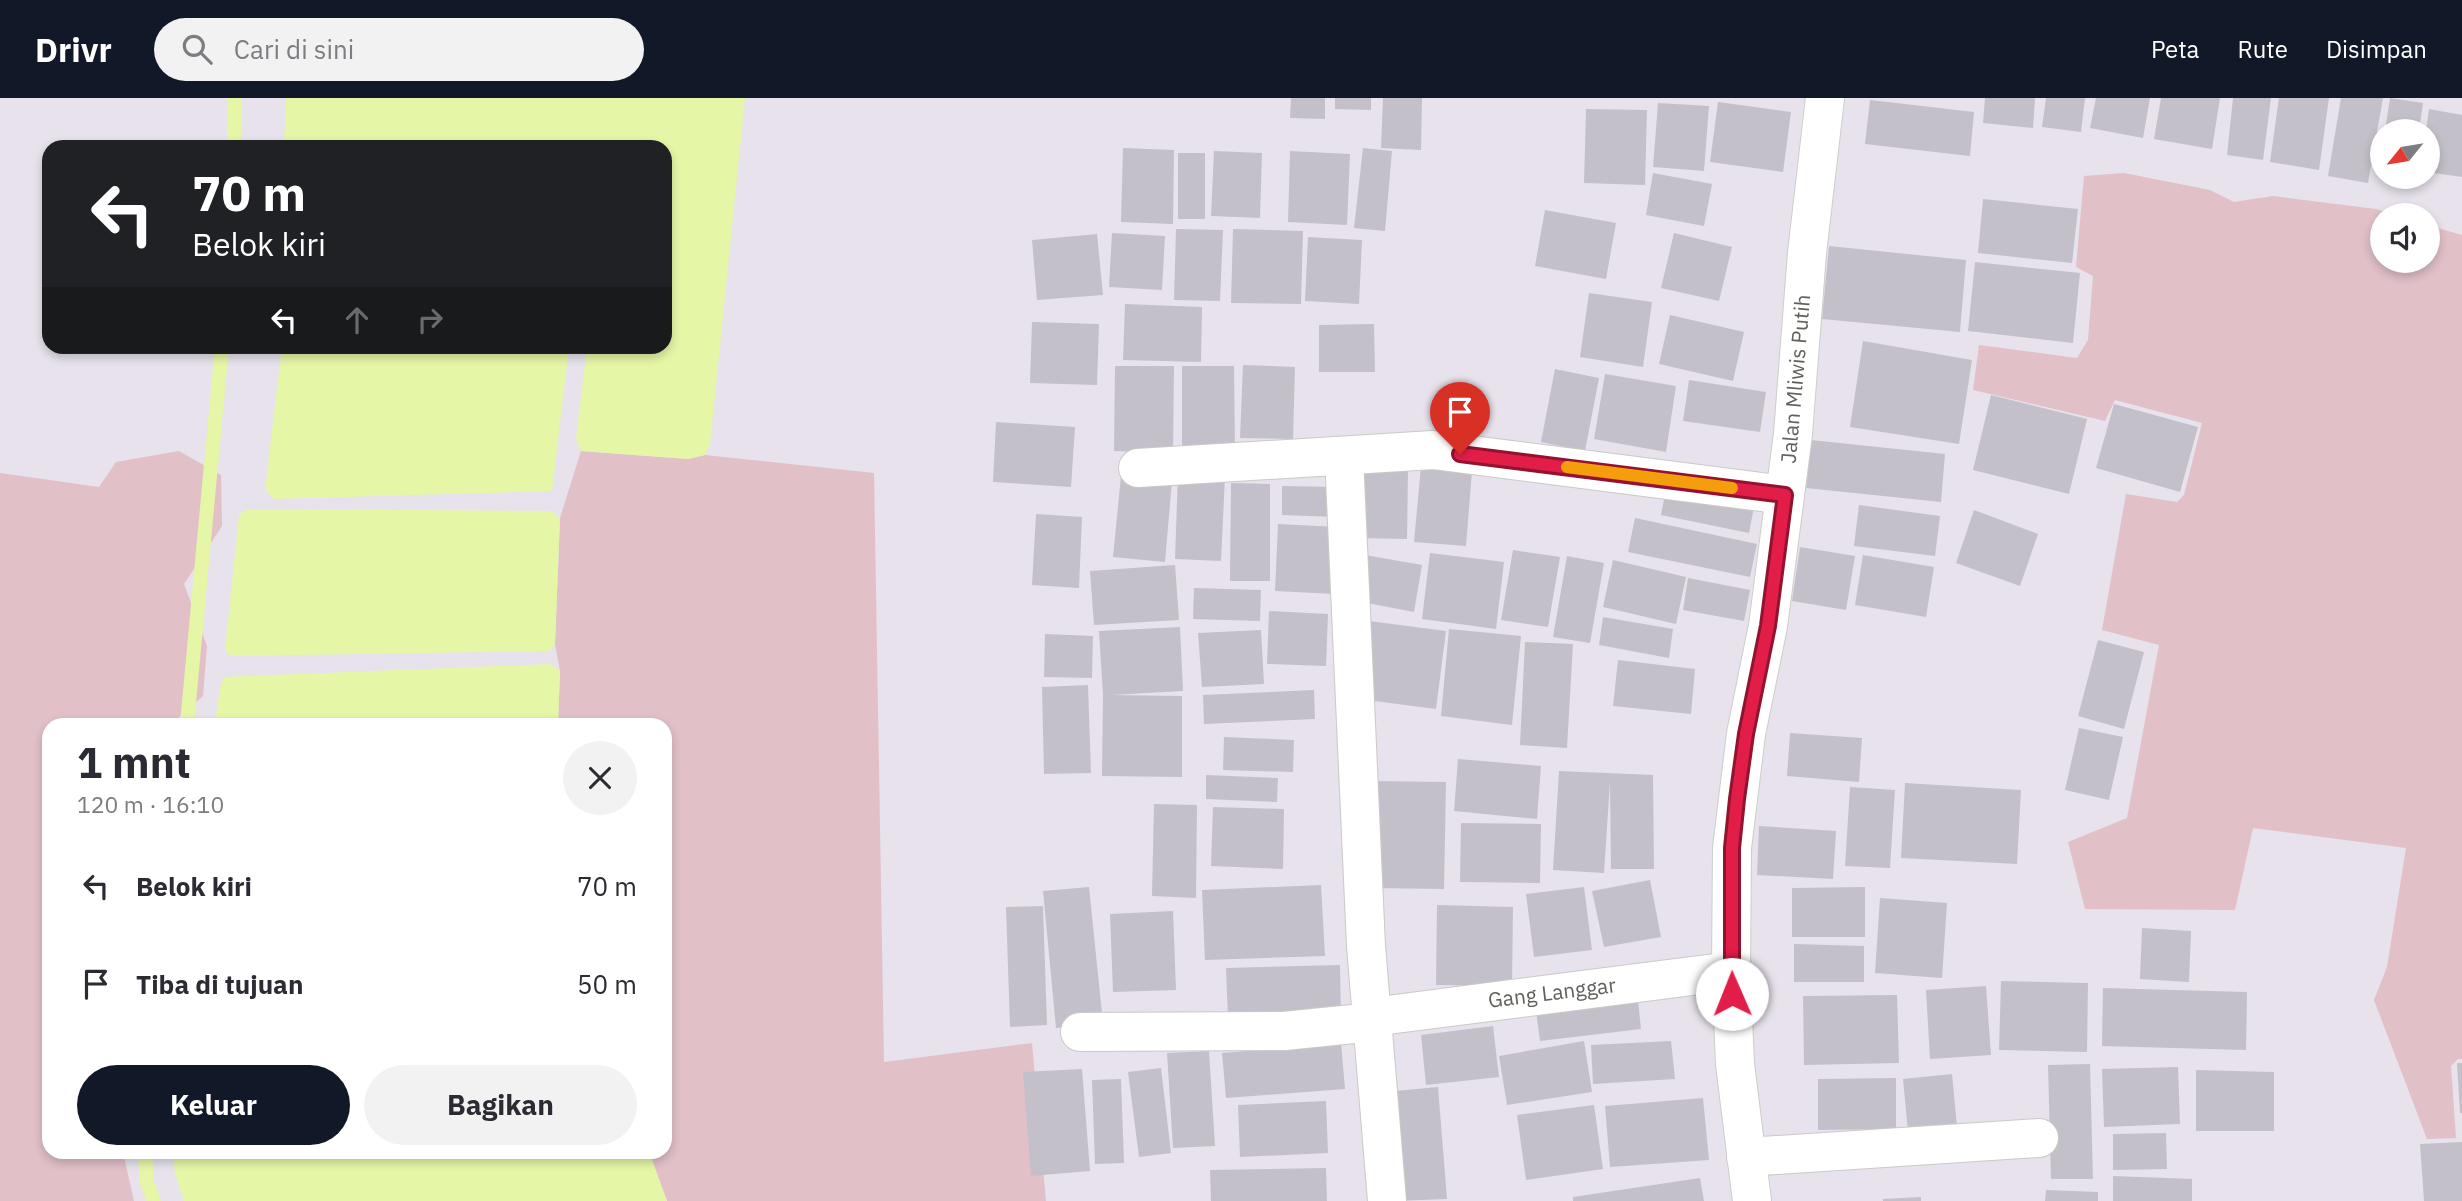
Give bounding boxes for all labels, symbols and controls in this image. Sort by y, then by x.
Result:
search box [154,18,644,81]
text: Drivr [35,28,112,71]
icon: search [178,30,216,68]
text: Cari di sini [234,32,354,66]
text: Peta [2151,33,2199,65]
text: Rute [2237,33,2288,65]
text: Disimpan [2326,33,2427,65]
north arrow [2370,119,2440,189]
map controls [2370,119,2440,273]
text: 70 m [192,161,306,224]
icon: left [77,168,168,259]
button: sound [2370,203,2440,273]
text: Belok kiri [192,223,326,265]
street label: Jalan Mliwis Putih [1774,293,1816,465]
icon: left [265,301,303,339]
icon: ahead [338,301,376,339]
icon: right [411,301,449,339]
pin [1430,382,1490,454]
icon: arrive [1441,393,1479,431]
text: 1 mnt [77,735,191,790]
button: close [563,741,637,815]
text: 120 m · 16:10 [77,789,224,819]
icon: left [77,867,115,905]
text: Belok kiri [136,869,252,903]
text: 70 m [577,869,637,903]
position arrow [1695,957,1769,1031]
icon: arrive [77,965,115,1003]
text: Tiba di tujuan [136,967,303,1001]
text: 50 m [577,967,637,1001]
street label: Gang Langgar [1486,970,1618,1014]
button: Keluar [77,1065,350,1145]
button: Bagikan [364,1065,637,1145]

